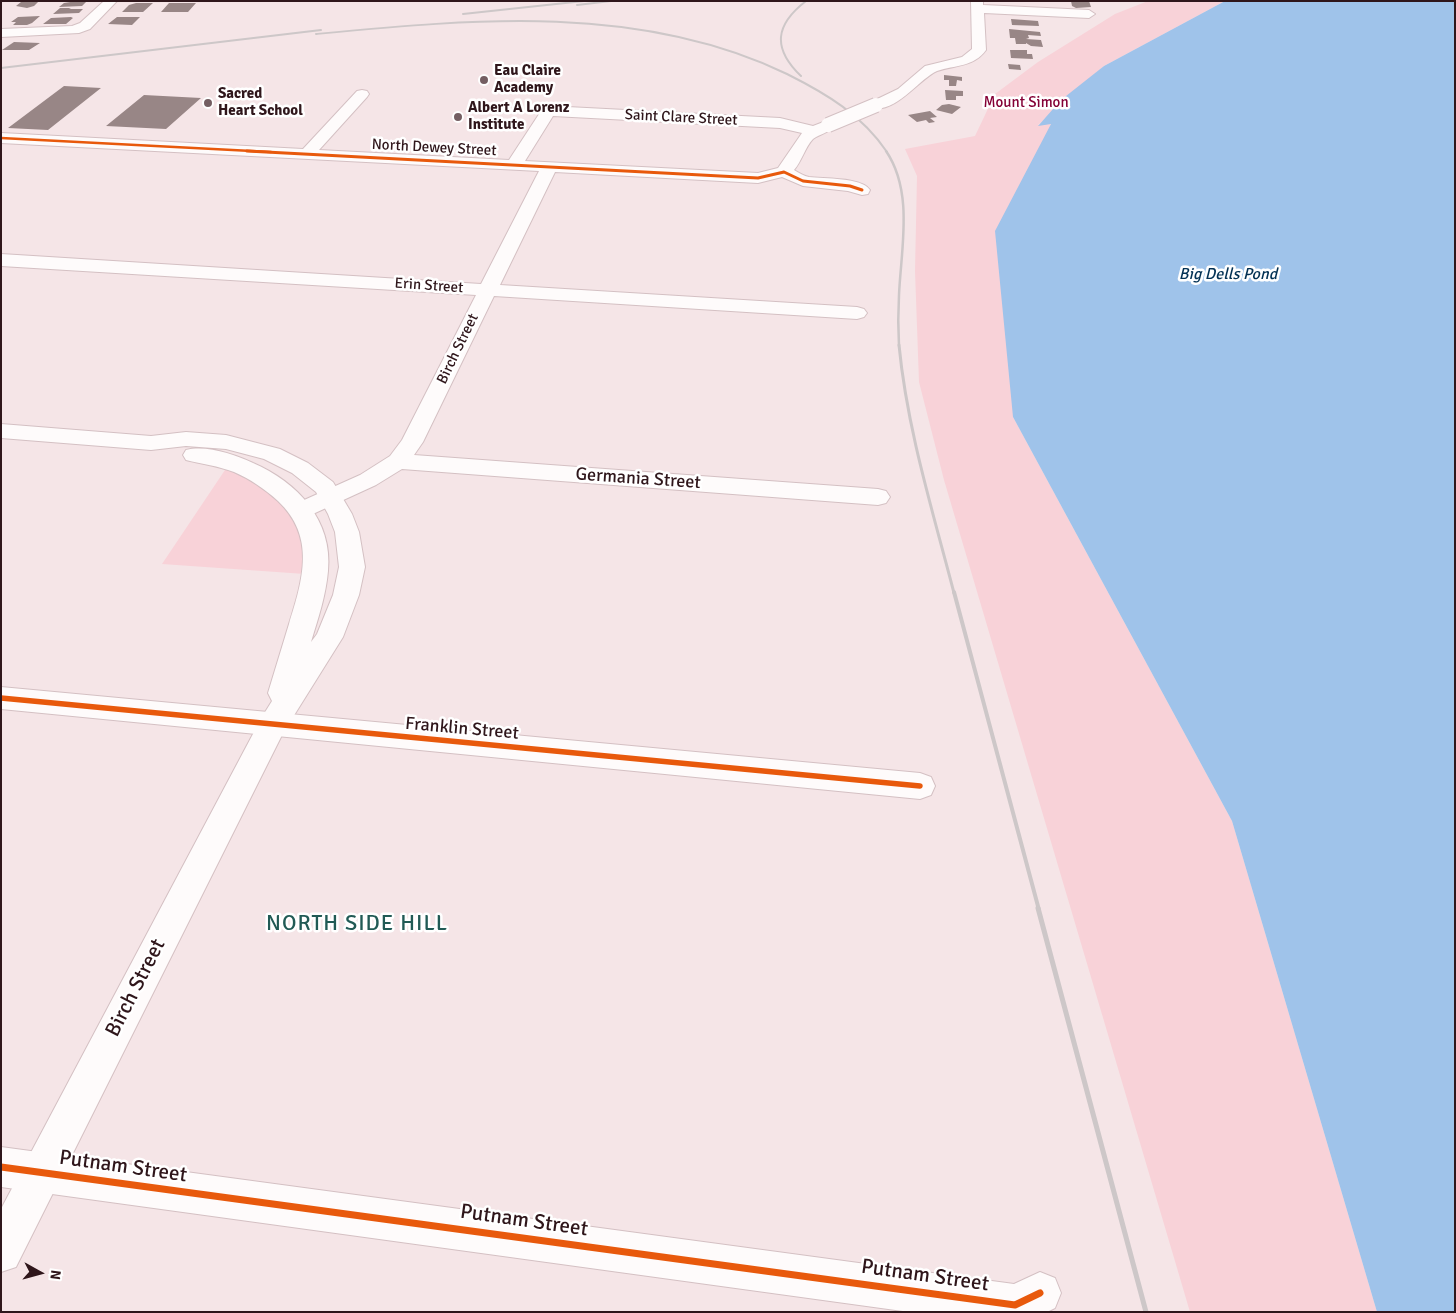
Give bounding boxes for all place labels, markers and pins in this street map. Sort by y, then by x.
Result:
place label: Eau Claire Academy [494,62,561,97]
marker: Eau Claire Academy [478,74,490,86]
place label: Sacred Heart School [218,85,303,120]
marker: Sacred Heart School [202,97,214,109]
place label: Albert A Lorenz Institute [468,99,570,134]
marker: Albert A Lorenz Institute [452,111,464,123]

